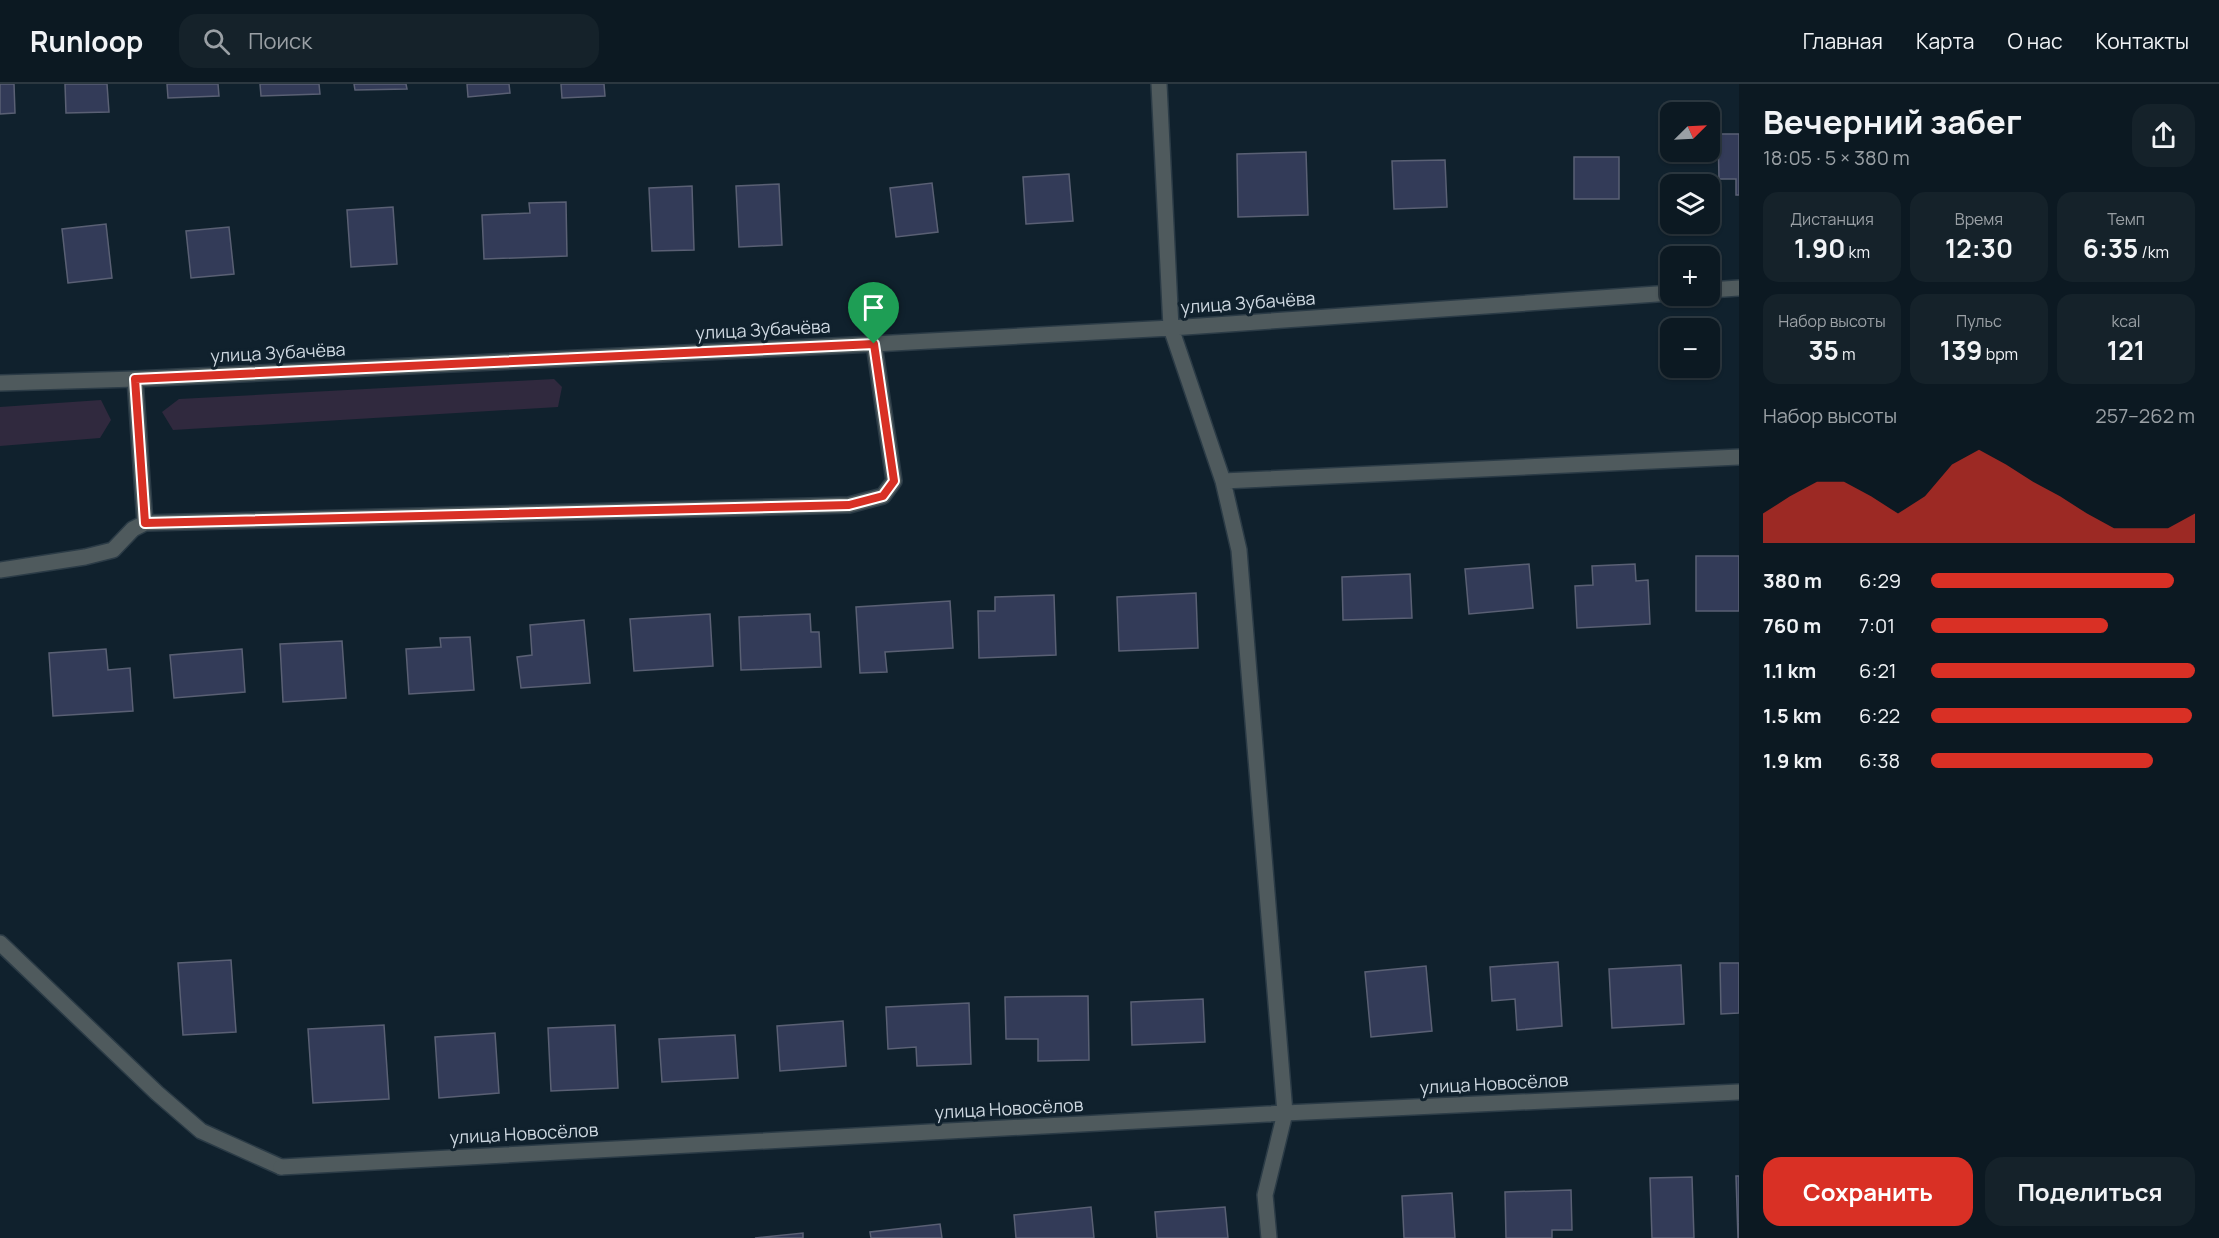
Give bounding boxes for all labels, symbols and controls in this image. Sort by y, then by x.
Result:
search box [179,14,599,68]
text: Runloop [30,22,143,60]
icon: search [200,25,233,58]
text: Поиск [248,26,312,56]
text: Главная [1803,27,1883,55]
text: Карта [1916,27,1974,55]
text: О нас [2007,27,2063,55]
text: Контакты [2096,27,2189,55]
text: Вечерний забег [1763,99,2022,144]
north arrow [1660,102,1720,162]
map controls [1660,102,1720,378]
button: share [2132,104,2195,167]
text: 18:05 · 5 × 380 m [1763,144,1910,171]
button: layers [1660,174,1720,234]
text: Дистанция [1790,208,1874,230]
text: Время [1955,208,2003,230]
text: Темп [2107,208,2145,230]
text: 1.90 [1794,230,1845,266]
text: 12:30 [1945,230,2013,266]
text: 6:35 [2083,230,2138,266]
text: km [1845,241,1870,263]
text: /km [2138,241,2169,263]
button: + [1660,246,1720,306]
pin [848,282,899,344]
street label: улица Зубачёва [1180,285,1316,319]
icon: arrive [857,291,890,324]
text: Набор высоты [1778,310,1886,332]
text: Пульс [1956,310,2002,332]
text: kcal [2111,310,2141,332]
street label: улица Зубачёва [695,313,831,345]
button: − [1660,318,1720,378]
text: 35 [1808,332,1839,368]
text: 139 [1940,332,1982,368]
text: 121 [2107,332,2145,368]
street label: улица Зубачёва [210,336,346,368]
text: m [1839,343,1856,365]
text: bpm [1982,343,2018,365]
text: Набор высоты [1763,402,1897,429]
text: 257–262 m [2095,402,2195,429]
text: 380 m [1763,567,1822,594]
text: 6:29 [1859,567,1901,594]
text: 760 m [1763,612,1821,639]
text: 7:01 [1859,612,1895,639]
text: 1.1 km [1763,657,1816,684]
text: 6:21 [1859,657,1897,684]
text: 1.5 km [1763,702,1822,729]
text: 6:22 [1859,702,1900,729]
text: 1.9 km [1763,747,1822,774]
text: 6:38 [1859,747,1900,774]
street label: улица Новосёлов [1419,1067,1569,1099]
street label: улица Новосёлов [934,1092,1084,1124]
street label: улица Новосёлов [449,1117,599,1149]
button: Сохранить [1763,1157,1973,1226]
button: Поделиться [1985,1157,2195,1226]

